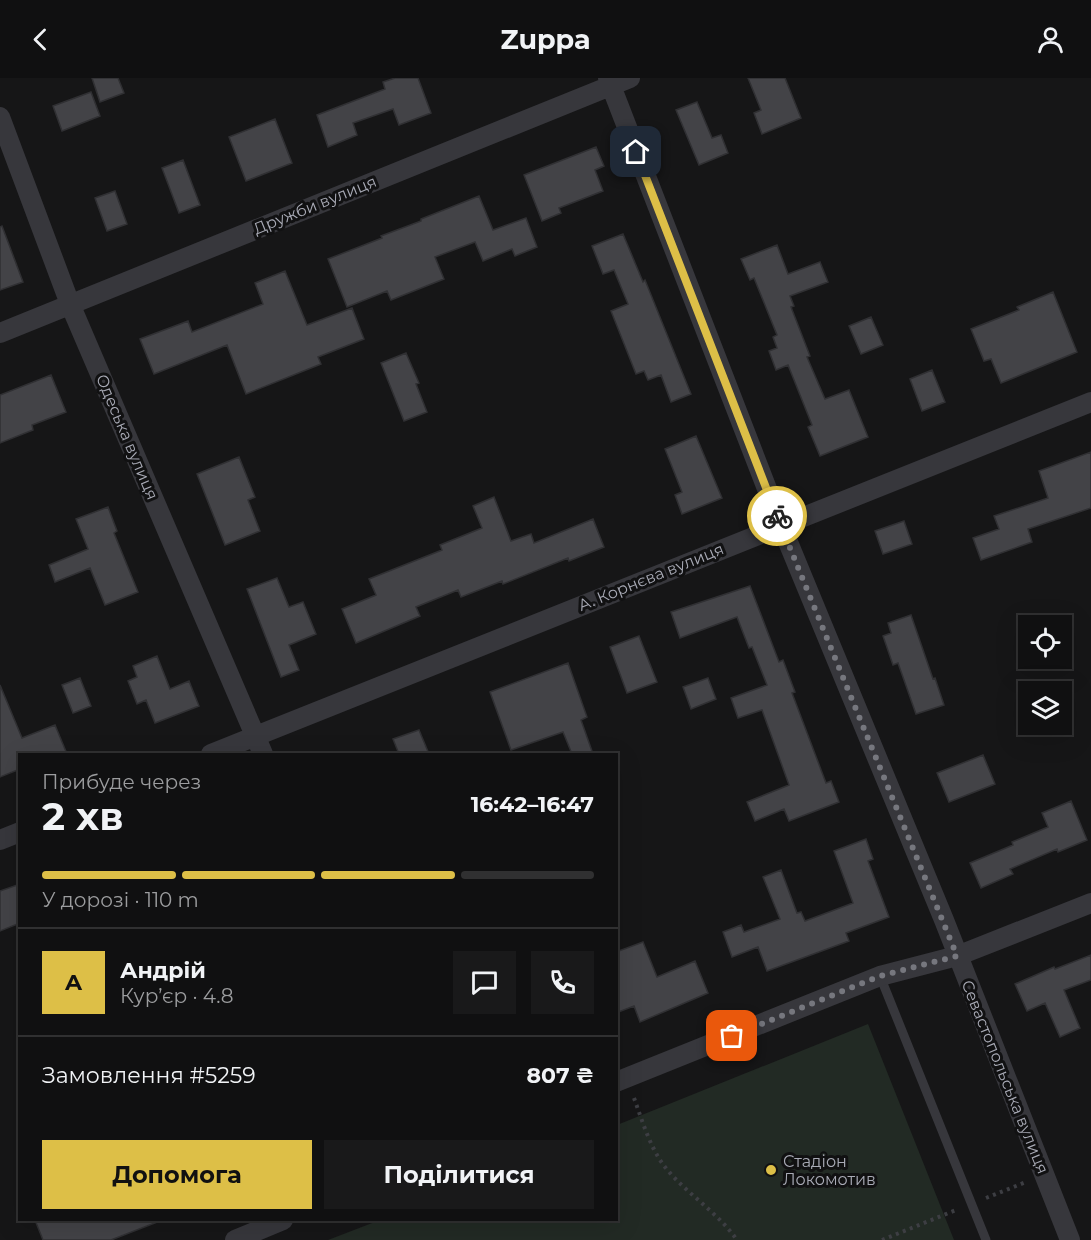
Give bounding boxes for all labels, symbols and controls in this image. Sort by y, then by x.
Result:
icon: back [24,23,57,56]
text: Zuppa [500,23,591,56]
icon: person [1034,23,1067,56]
pin [610,126,661,177]
icon: home [619,135,652,168]
street label: Дружби вулиця [251,172,379,238]
street label: Одеська вулиця [92,371,162,503]
courier [747,486,807,546]
icon: bike [761,500,794,533]
street label: А. Корнєва вулиця [575,539,727,615]
map controls [1018,615,1072,735]
button: locate [1018,615,1072,669]
button: layers [1018,681,1072,735]
text: Прибуде через [42,770,201,794]
text: 16:42–16:47 [471,791,594,818]
text: 2 хв [42,792,123,840]
text: У дорозі · 110 m [42,888,199,912]
button: chat [453,951,516,1014]
button: phone [531,951,594,1014]
text: Андрій [120,957,206,984]
text: А [65,969,82,996]
street label: Севастопольська вулиця [957,977,1053,1177]
text: Кур’єр · 4.8 [120,984,234,1008]
pin [706,1010,757,1061]
icon: bag [715,1019,748,1052]
text: Замовлення #5259 [42,1062,256,1089]
text: 807 ₴ [527,1062,594,1089]
button: Допомога [42,1140,312,1209]
button: Поділитися [324,1140,594,1209]
place label: Стадіон Локомотив [783,1152,876,1189]
marker: Стадіон Локомотив [764,1163,778,1177]

